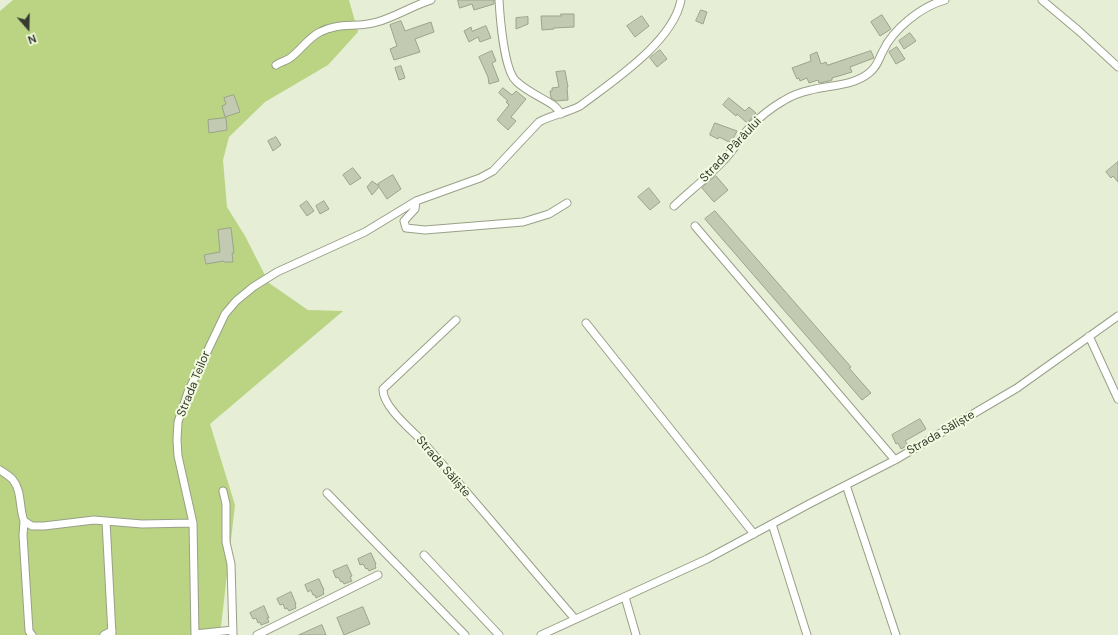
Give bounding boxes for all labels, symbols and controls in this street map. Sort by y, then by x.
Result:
north arrow [8,8,48,48]
text: N [26,31,38,47]
street label: Strada Pârâului [697,115,765,185]
street label: Strada Teilor [174,349,214,419]
street label: Strada Săliște [904,408,978,458]
street label: Strada Săliște [413,434,473,500]

